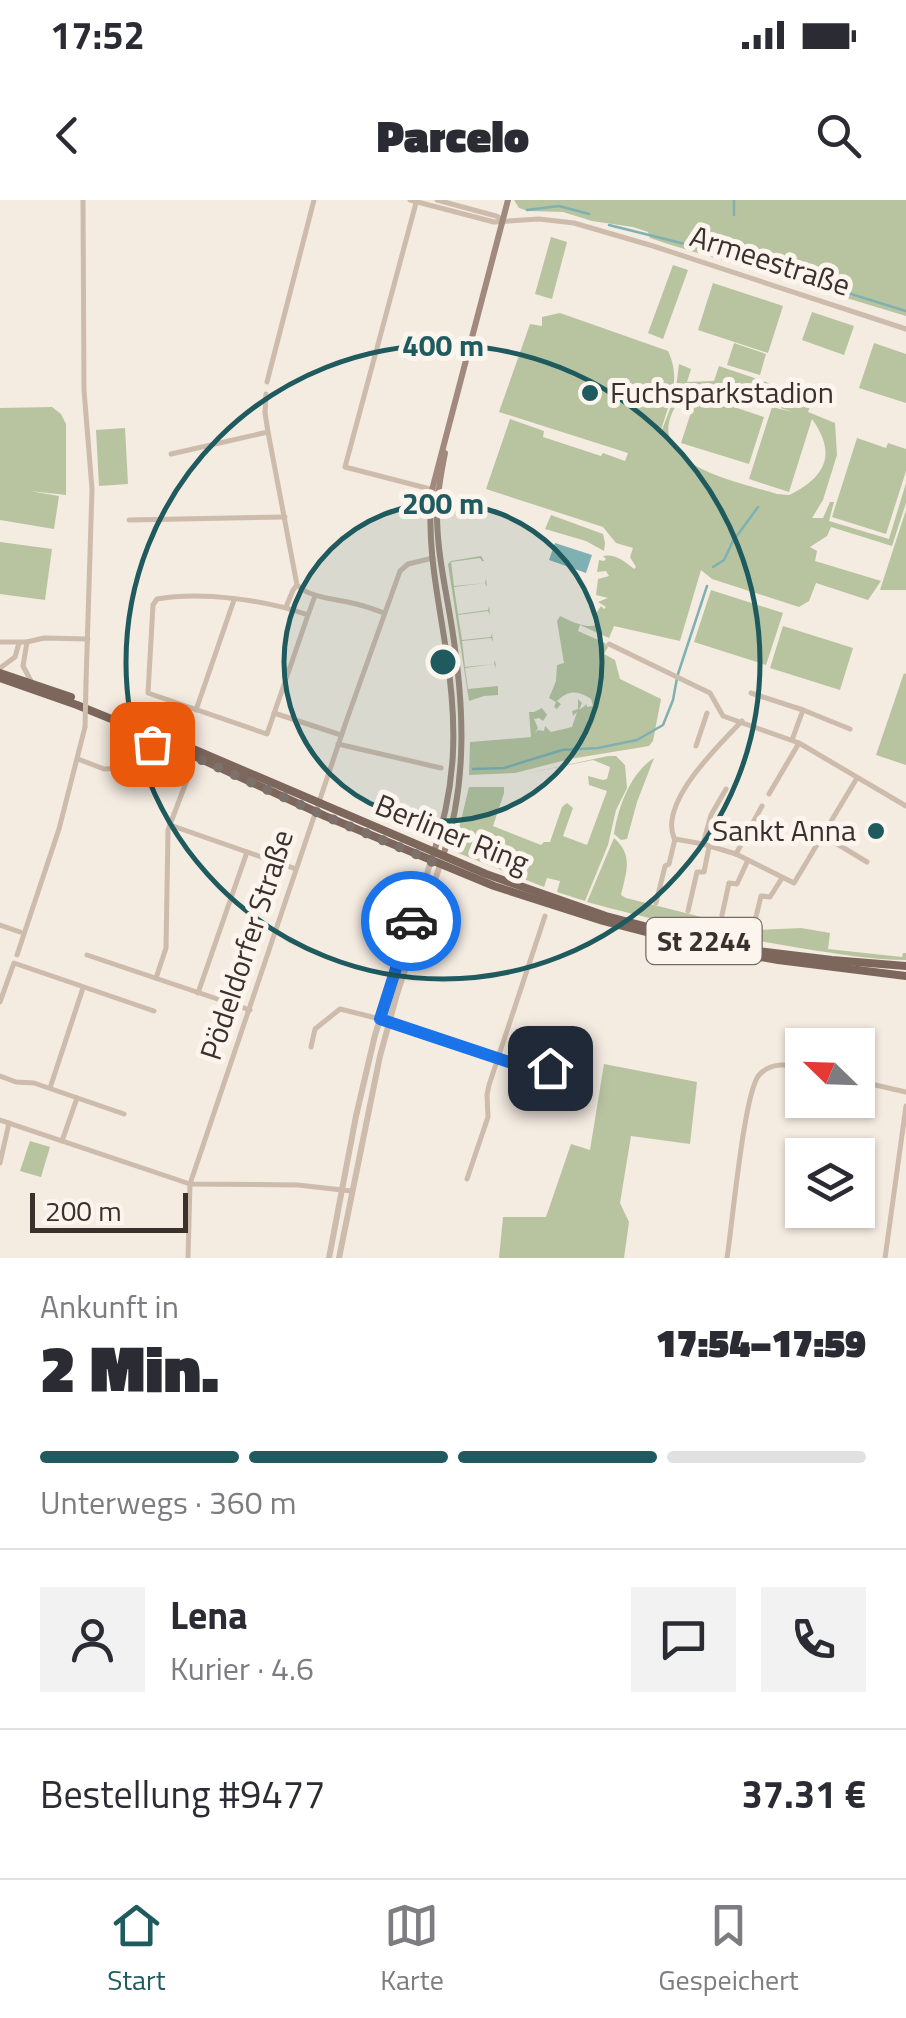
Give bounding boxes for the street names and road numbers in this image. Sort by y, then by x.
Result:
street label: Armeestraße [684,213,856,308]
street label: Berliner Ring [368,781,536,885]
street label: Pödeldorfer Straße [187,824,305,1066]
road number: St 2244 [646,918,762,964]

